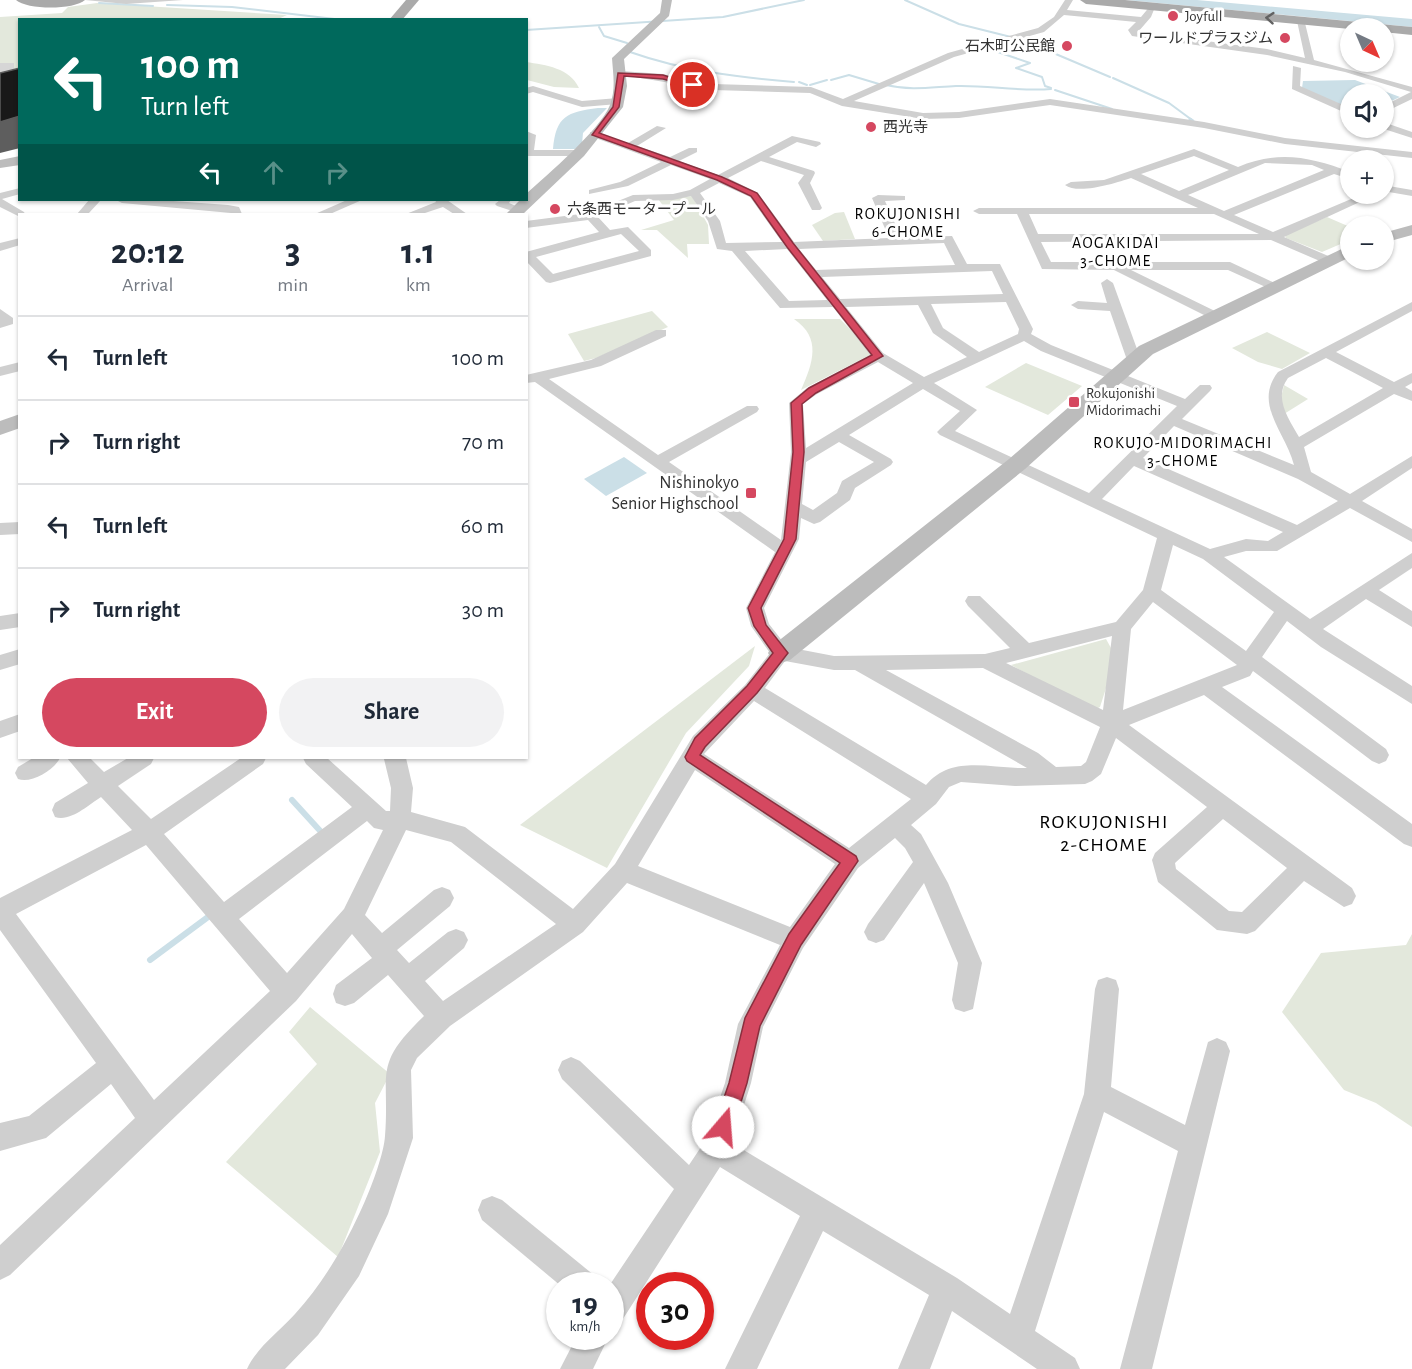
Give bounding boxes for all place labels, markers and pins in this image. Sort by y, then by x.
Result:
marker: Joyfull [1166,9,1180,23]
place label: Joyfull [1185,9,1223,24]
place label: ワールドプラスジム [1138,30,1273,46]
marker: ワールドプラスジム [1278,31,1292,45]
place label: 石木町公民館 [965,38,1055,54]
marker: 石木町公民館 [1060,39,1074,53]
pin [667,59,718,110]
place label: 西光寺 [883,119,928,135]
marker: 西光寺 [864,120,878,134]
place label: 六条西モータープール [567,201,716,217]
marker: 六条西モータープール [548,202,562,216]
place label: Rokujonishi Midorimachi [1086,386,1161,418]
marker: Rokujonishi Midorimachi [1067,395,1081,409]
place label: Nishinokyo Senior Highschool [612,474,739,513]
marker: Nishinokyo Senior Highschool [744,486,758,500]

